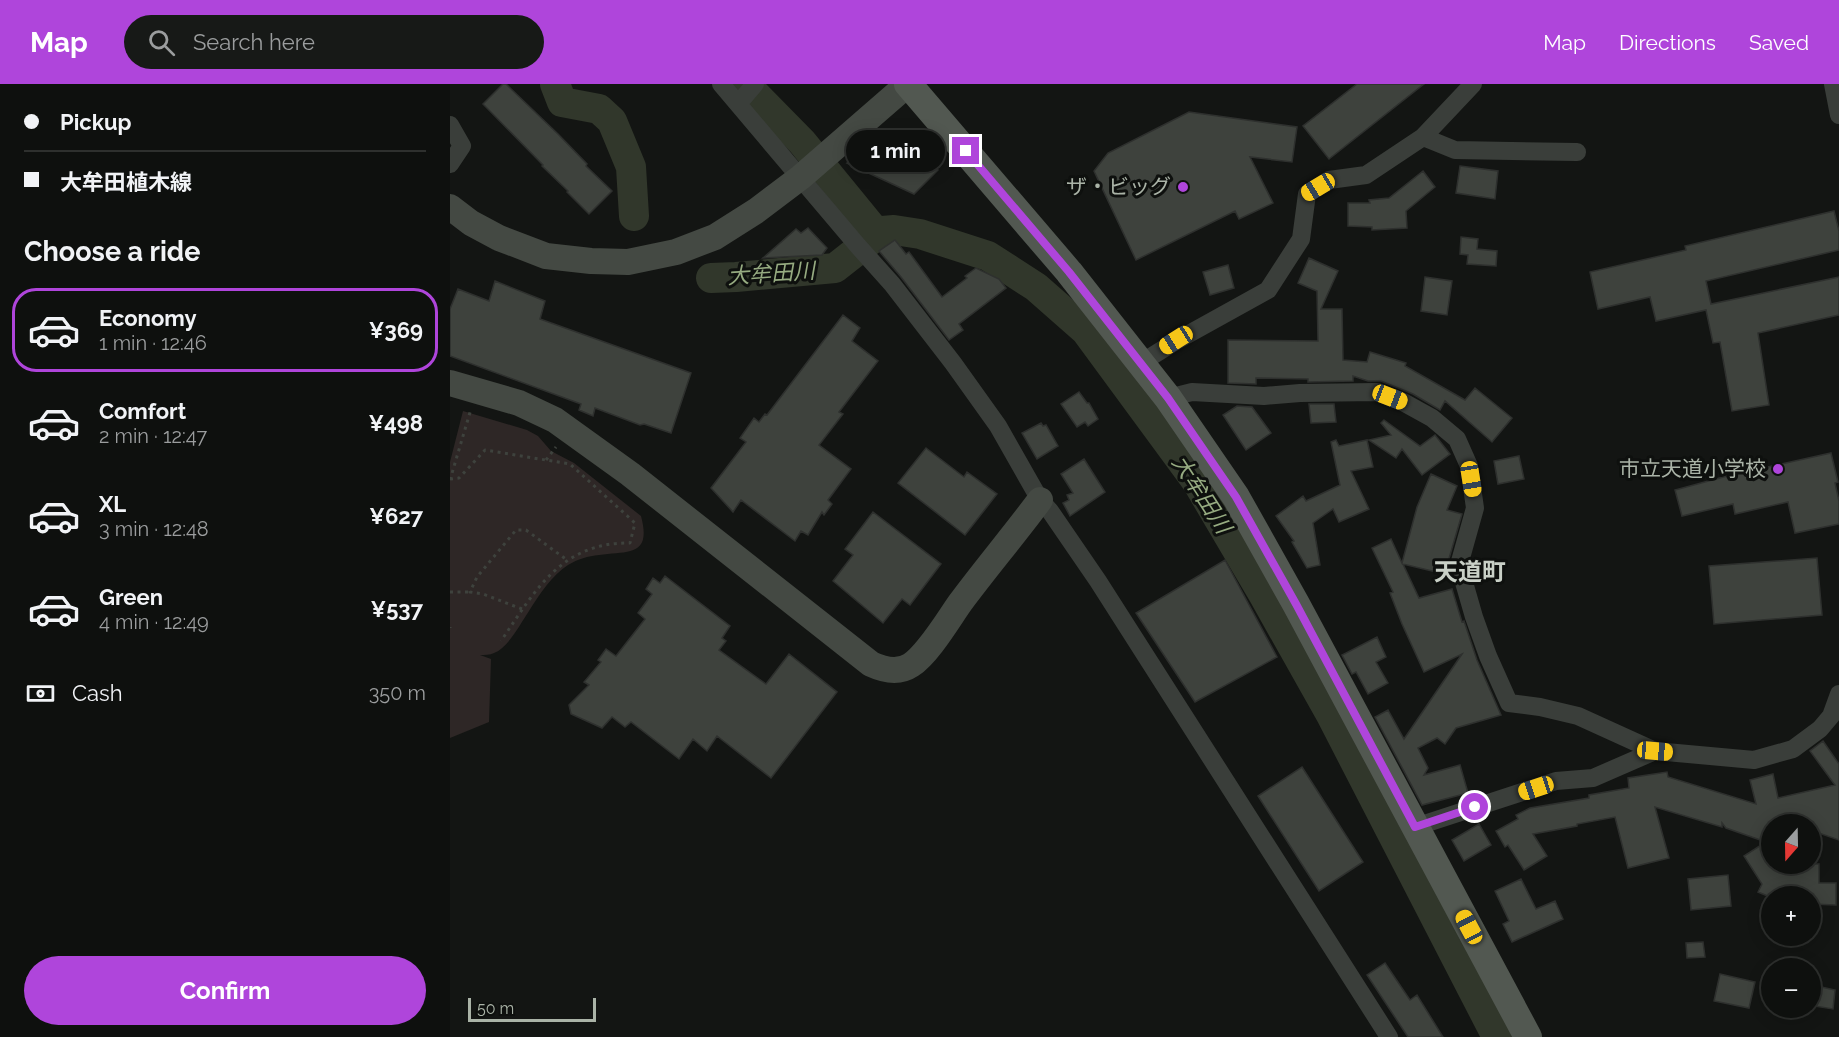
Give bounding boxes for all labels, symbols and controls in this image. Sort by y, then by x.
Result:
search box [124,15,544,69]
text: Map [30,26,88,59]
icon: search [145,26,178,59]
text: Search here [193,29,315,55]
text: Map [1543,30,1586,55]
text: Directions [1619,30,1716,55]
text: Saved [1749,30,1809,55]
text: Pickup [60,109,132,135]
callout: 1 min [846,130,945,172]
route end [952,137,979,164]
text: 1 min [870,139,921,163]
text: 大牟田植木線 [60,169,192,195]
car [1298,170,1338,204]
place label: ザ・ビッグ [1066,174,1171,199]
marker: ザ・ビッグ [1176,180,1190,194]
text: Choose a ride [24,236,200,267]
water label: 大牟田川 [726,257,818,289]
icon: car [27,303,81,357]
text: Economy [99,305,197,331]
text: ¥369 [369,317,423,343]
car [1156,323,1196,357]
text: 1 min · 12:46 [99,331,207,355]
car [1370,382,1410,412]
icon: car [27,396,81,450]
text: Comfort [99,398,186,424]
text: ¥498 [369,410,423,436]
text: 2 min · 12:47 [99,424,207,448]
water label: 大牟田川 [1167,450,1238,540]
place label: 市立天道小学校 [1619,456,1766,481]
car [1459,460,1483,498]
marker: 市立天道小学校 [1771,462,1785,476]
icon: car [27,489,81,543]
text: XL [99,491,126,517]
text: ¥627 [369,503,423,529]
text: 3 min · 12:48 [99,517,209,541]
district label: 天道町 [1434,557,1506,586]
icon: car [27,582,81,636]
text: Green [99,584,163,610]
text: ¥537 [371,596,423,622]
text: 4 min · 12:49 [99,610,209,634]
icon: cash [24,677,57,710]
text: Cash [72,680,123,706]
text: 350 m [369,681,426,705]
car [1636,740,1674,762]
car [1516,774,1556,802]
route start [1461,793,1488,820]
north arrow [1761,814,1821,874]
map controls [1761,814,1821,1018]
button: + [1761,886,1821,946]
car [1453,907,1485,947]
button: Confirm [24,956,426,1025]
button: − [1761,958,1821,1018]
scale bar [468,995,596,1022]
text: 50 m [477,999,514,1018]

